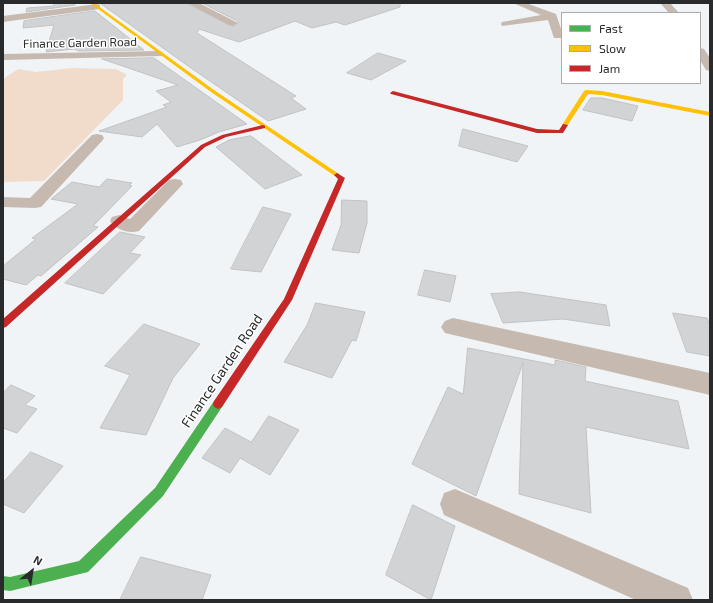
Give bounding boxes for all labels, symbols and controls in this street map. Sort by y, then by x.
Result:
legend [561,12,701,84]
text: Fast [599,21,622,35]
street label: Finance Garden Road [23,35,137,51]
text: Slow [599,41,626,55]
text: Jam [599,61,620,75]
street label: Finance Garden Road [178,311,266,431]
north arrow [12,551,52,591]
text: N [32,553,45,568]

